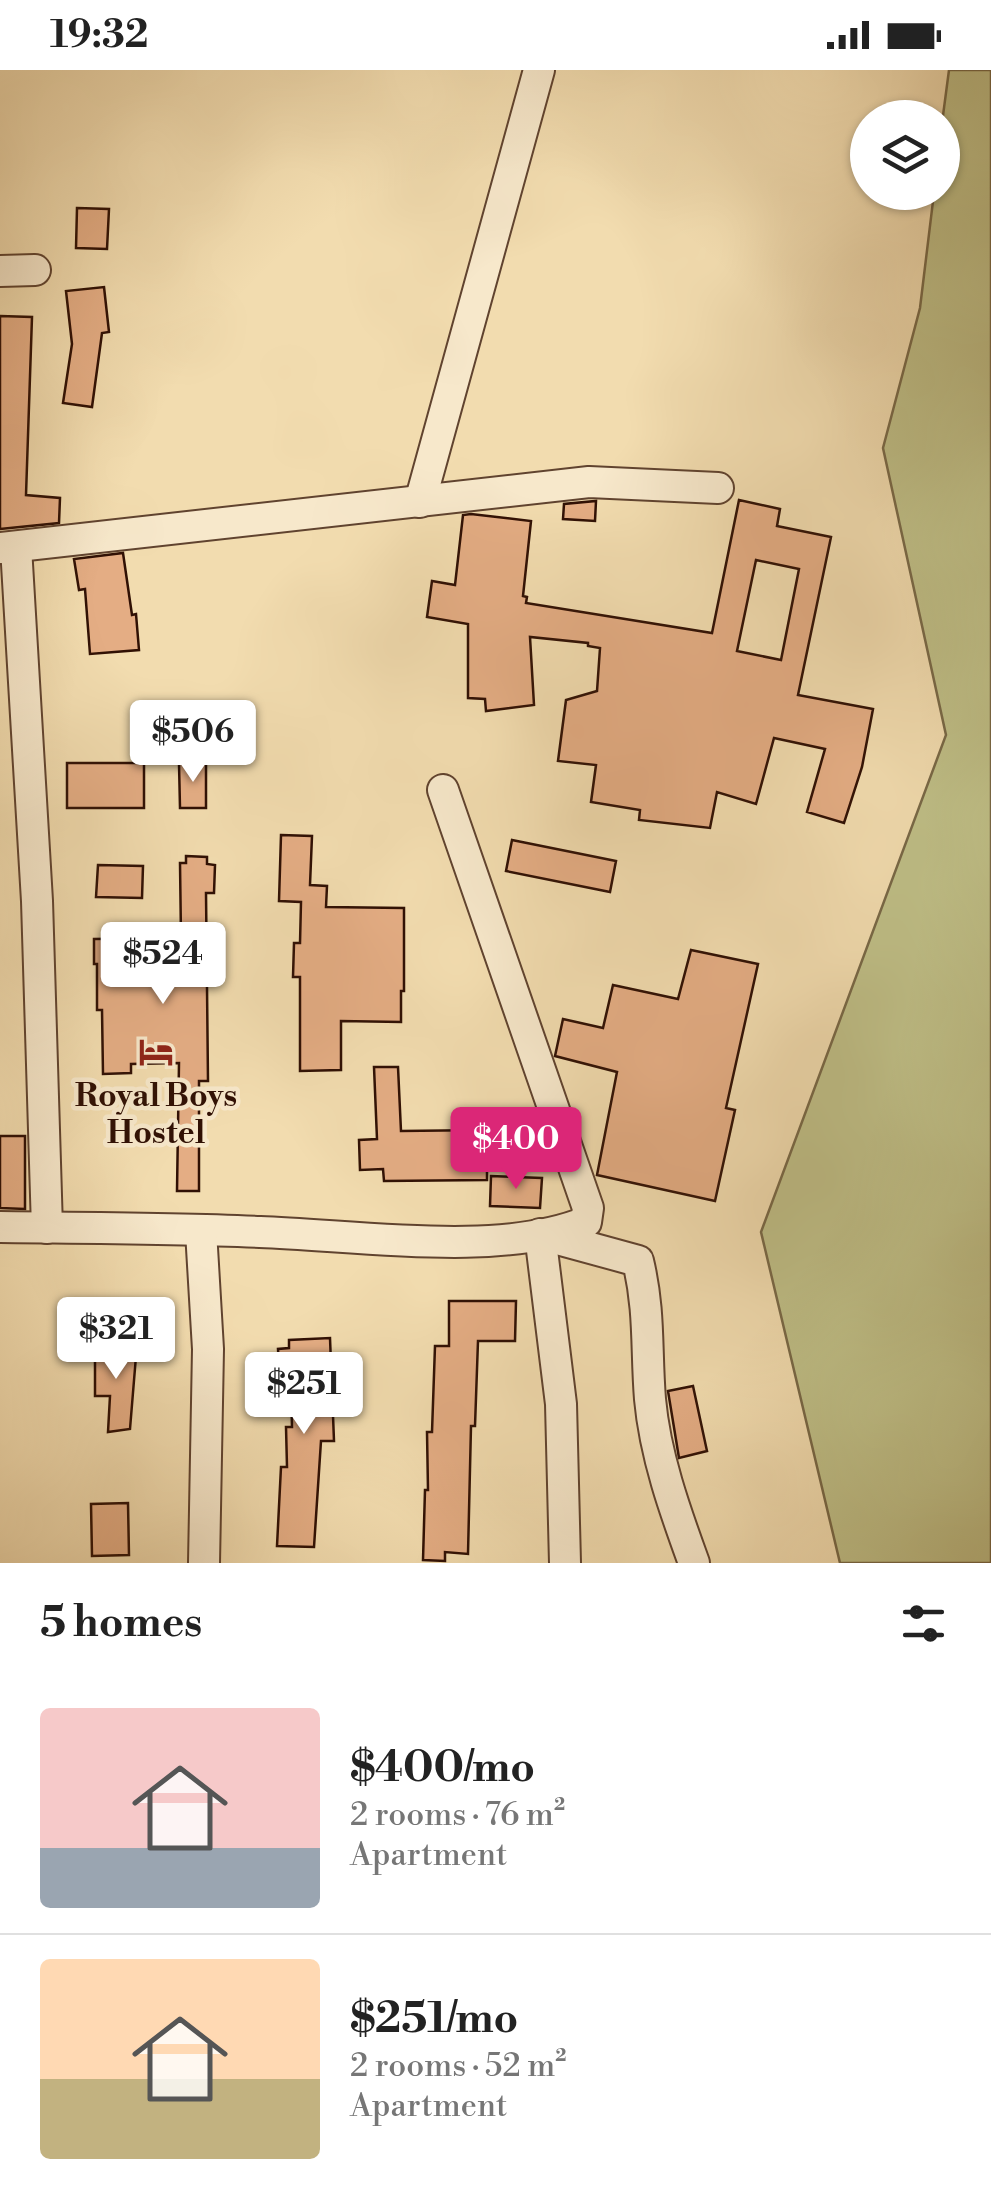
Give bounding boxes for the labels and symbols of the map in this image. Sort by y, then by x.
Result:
pin: $506 [134,700,252,785]
pin: $524 [104,922,222,1007]
hotel icon: Royal Boys Hostel [137,1033,175,1071]
place label: Royal Boys Hostel [75,1076,237,1153]
pin: $400 [457,1107,575,1192]
pin: $321 [57,1297,175,1382]
pin: $251 [245,1352,363,1437]

